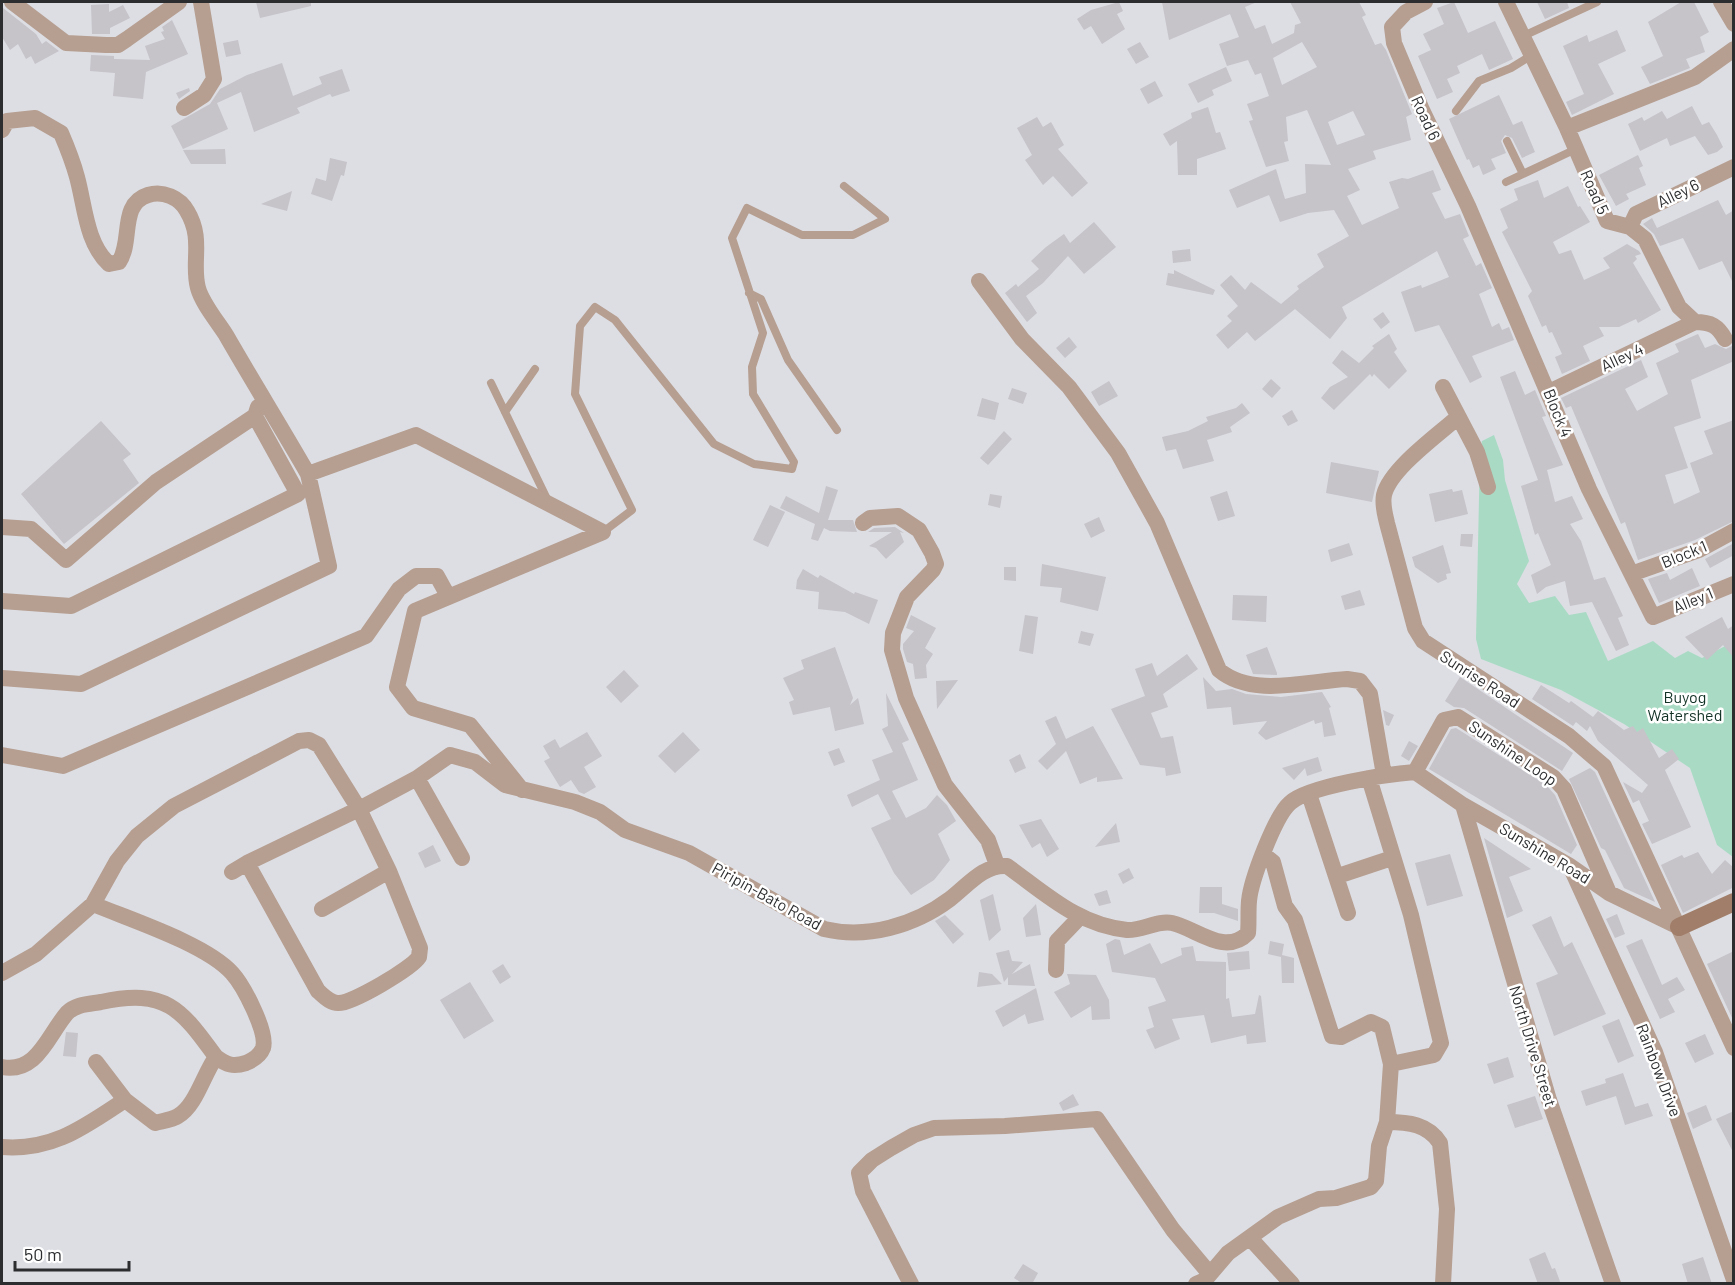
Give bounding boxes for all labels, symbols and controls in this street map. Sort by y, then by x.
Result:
street label: Road 6 [1408,93,1445,143]
street label: Road 5 [1577,167,1614,217]
street label: Alley 6 [1654,174,1702,211]
street label: Alley 4 [1597,338,1646,375]
street label: Block 4 [1540,386,1577,440]
street label: Block 1 [1658,536,1709,571]
street label: Alley 1 [1670,583,1716,616]
street label: Sunrise Road [1437,646,1524,711]
park label: Buyog Watershed [1648,687,1722,724]
street label: Sunshine Loop [1465,716,1561,789]
street label: Sunshine Road [1496,818,1594,887]
street label: Piripin-Bato Road [709,858,825,933]
street label: North Drive Street [1506,983,1561,1109]
street label: Rainbow Drive [1633,1021,1686,1119]
scale bar [15,1234,129,1272]
text: 50 m [24,1243,62,1265]

